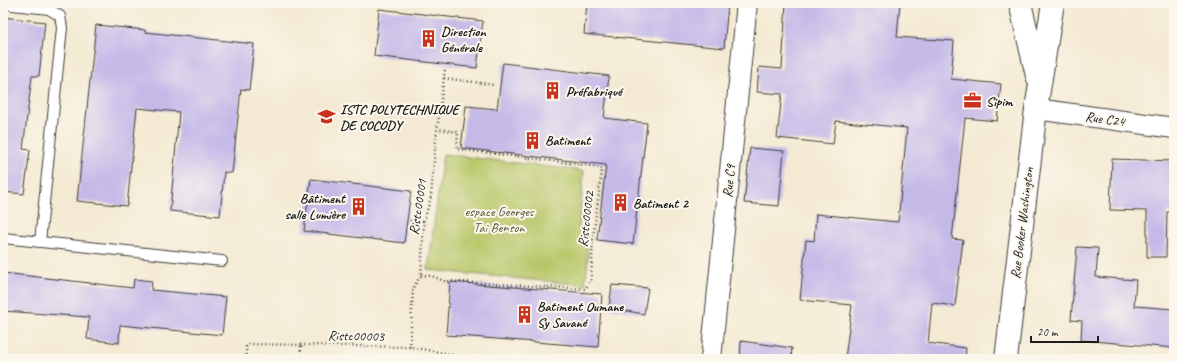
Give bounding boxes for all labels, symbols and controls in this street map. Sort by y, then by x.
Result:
place label: Direction Générale [441,23,486,56]
building icon: Direction Générale [418,29,438,49]
building icon: Préfabriqué [543,81,563,101]
place label: Préfabriqué [566,83,624,100]
office icon: Sipim [963,91,983,111]
place label: Sipim [986,93,1014,110]
place label: ISTC POLYTECHNIQUE DE COCODY [340,101,461,134]
school or university icon: ISTC POLYTECHNIQUE DE COCODY [317,107,337,127]
street label: Rue C24 [1084,108,1127,130]
building icon: Batiment [522,130,542,150]
place label: Batiment [545,132,592,149]
street label: Rue C9 [719,162,739,198]
street label: Rue Booker Washington [1007,166,1037,280]
street label: Ristc00001 [405,177,431,236]
street label: Ristc00002 [574,188,598,248]
place label: Bâtiment salle Lumière [285,190,346,223]
building icon: Batiment 2 [610,193,630,213]
place label: Batiment 2 [633,195,690,212]
building icon: Bâtiment salle Lumière [348,196,368,216]
park label: espace Georges Tai Benson [464,203,535,236]
place label: Batiment Oumane Sy Savané [537,298,625,331]
building icon: Batiment Oumane Sy Savané [514,304,534,324]
scale bar [1031,318,1098,344]
text: 20 m [1037,324,1059,340]
street label: Ristc00003 [328,327,386,345]

